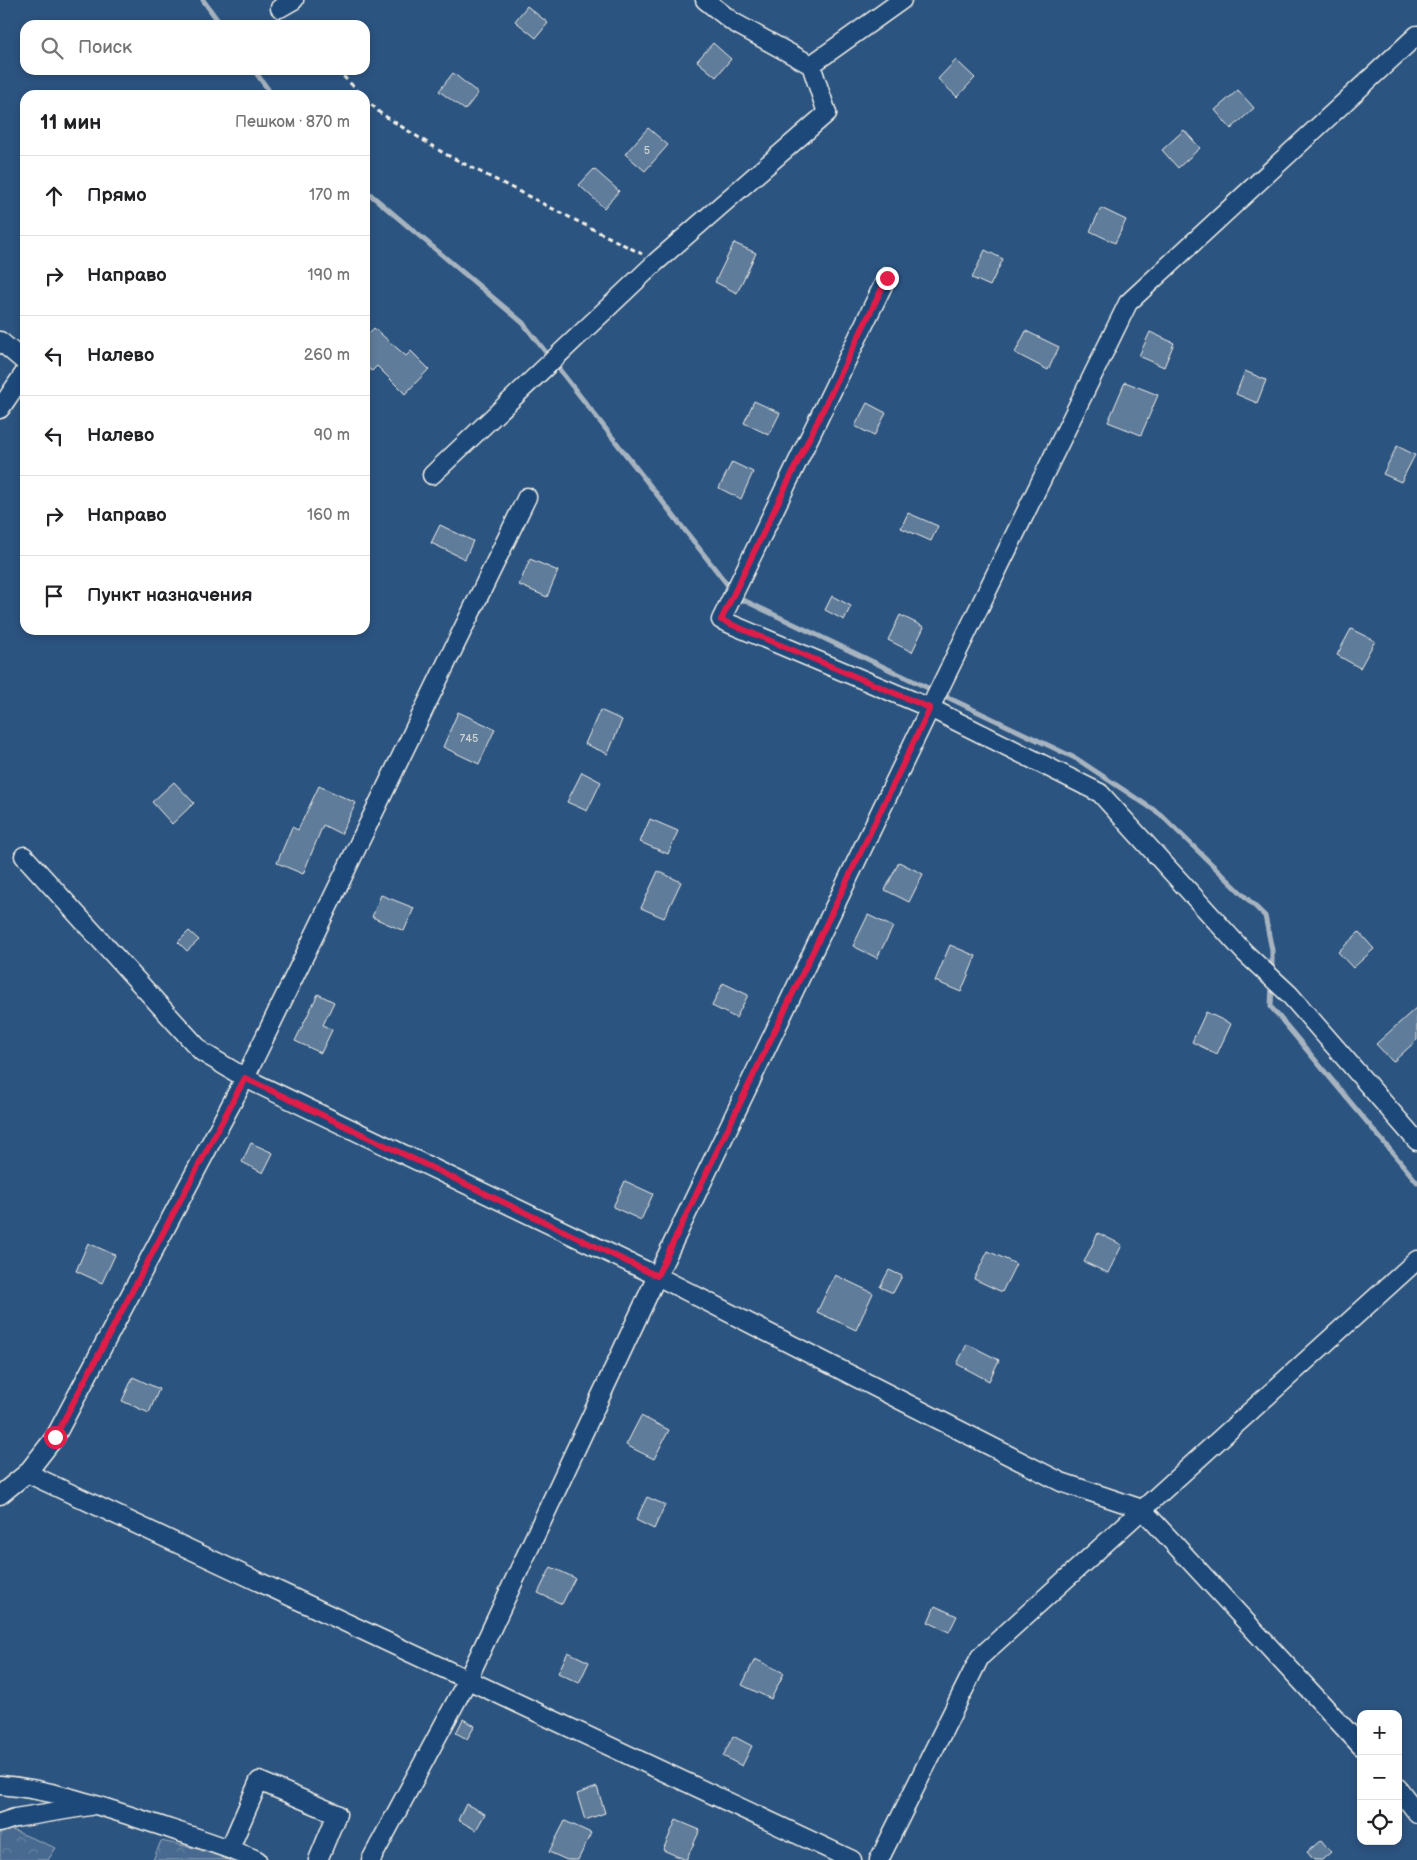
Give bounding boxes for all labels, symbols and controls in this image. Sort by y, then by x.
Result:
search box [20,20,370,75]
icon: search [38,34,66,62]
text: Поиск [78,36,132,59]
text: 11 мин [40,110,101,135]
text: Пешком · 870 m [235,113,350,132]
house number: 5 [644,144,650,157]
icon: ahead [40,182,68,210]
text: Прямо [87,184,147,207]
text: 170 m [309,186,350,205]
icon: right [40,262,68,290]
text: Направо [87,264,167,287]
text: 190 m [308,266,350,285]
route end [876,267,899,290]
icon: left [40,342,68,370]
text: Налево [87,344,154,367]
text: 260 m [304,346,350,365]
icon: left [40,422,68,450]
text: Налево [87,424,154,447]
text: 90 m [314,426,350,445]
icon: right [40,502,68,530]
text: Направо [87,504,167,527]
text: 160 m [307,506,350,525]
icon: arrive [40,582,68,610]
text: Пункт назначения [87,584,252,607]
house number: 745 [460,732,478,745]
route start [44,1426,67,1449]
map controls [1357,1710,1402,1845]
button: + [1357,1710,1402,1755]
button: − [1357,1755,1402,1800]
button: locate [1357,1800,1402,1845]

